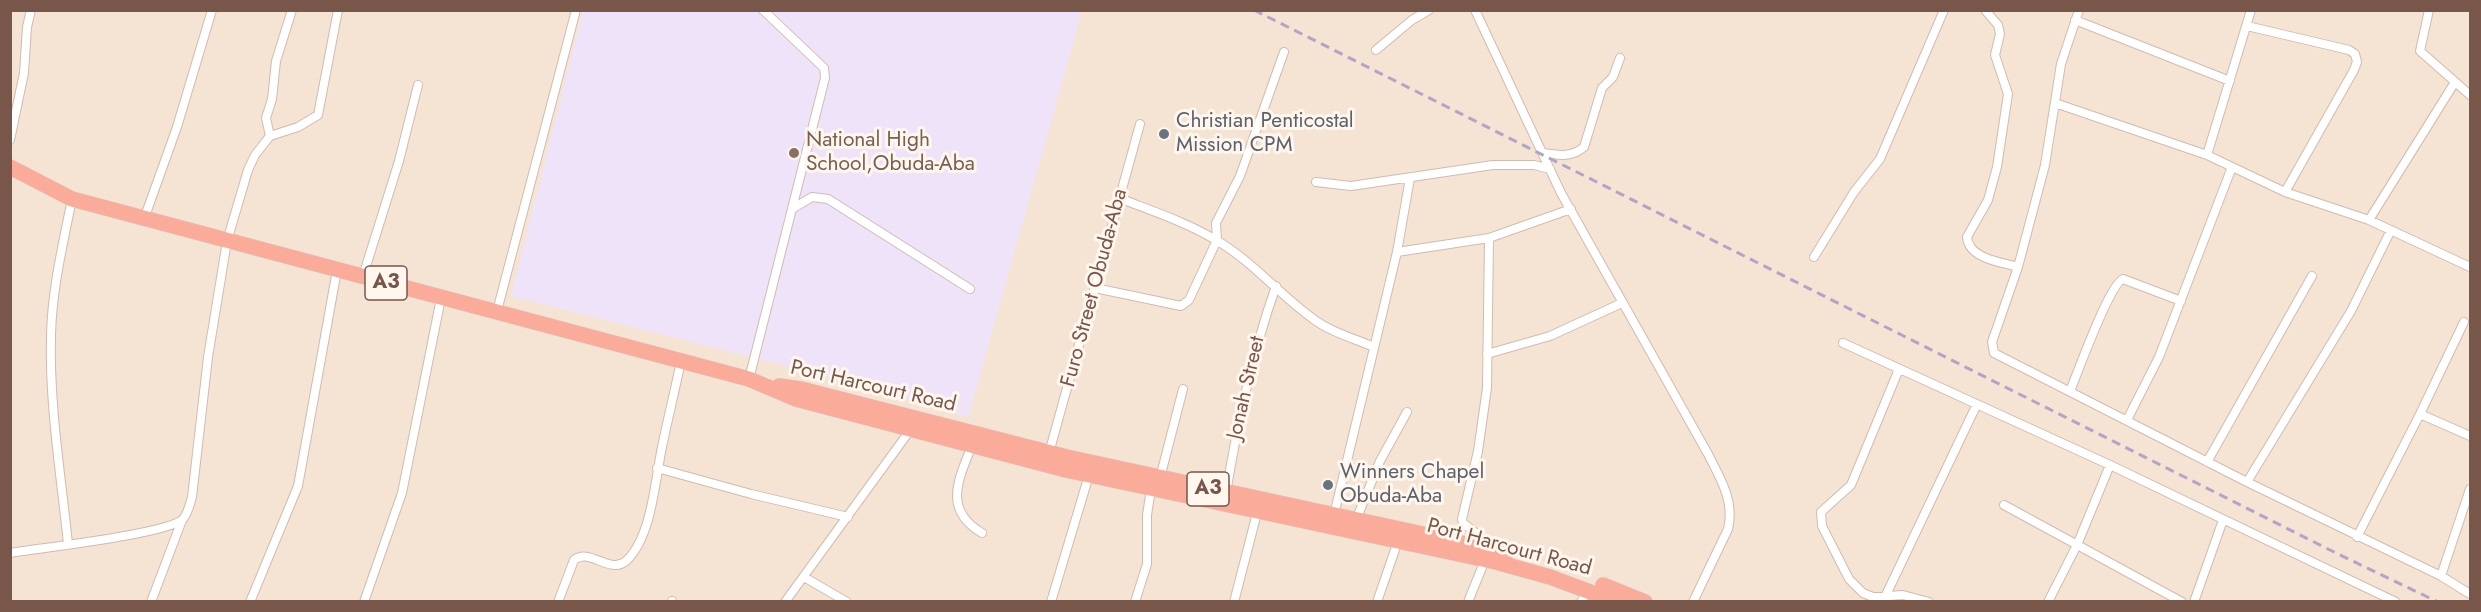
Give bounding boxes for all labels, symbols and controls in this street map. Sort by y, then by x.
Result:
place label: Christian Penticostal Mission CPM [1176,109,1354,159]
marker: Christian Penticostal Mission CPM [1157,127,1171,141]
place label: National High School,Obuda-Aba [806,128,975,178]
marker: National High School,Obuda-Aba [787,146,801,160]
street label: Furo Street Obuda-Aba [1056,186,1134,390]
road number: A3 [365,266,407,300]
street label: Jonah Street [1223,334,1271,442]
street label: Port Harcourt Road [788,356,958,418]
place label: Winners Chapel Obuda-Aba [1340,460,1484,510]
road number: A3 [1187,472,1229,506]
marker: Winners Chapel Obuda-Aba [1321,478,1335,492]
street label: Port Harcourt Road [1424,514,1594,582]

